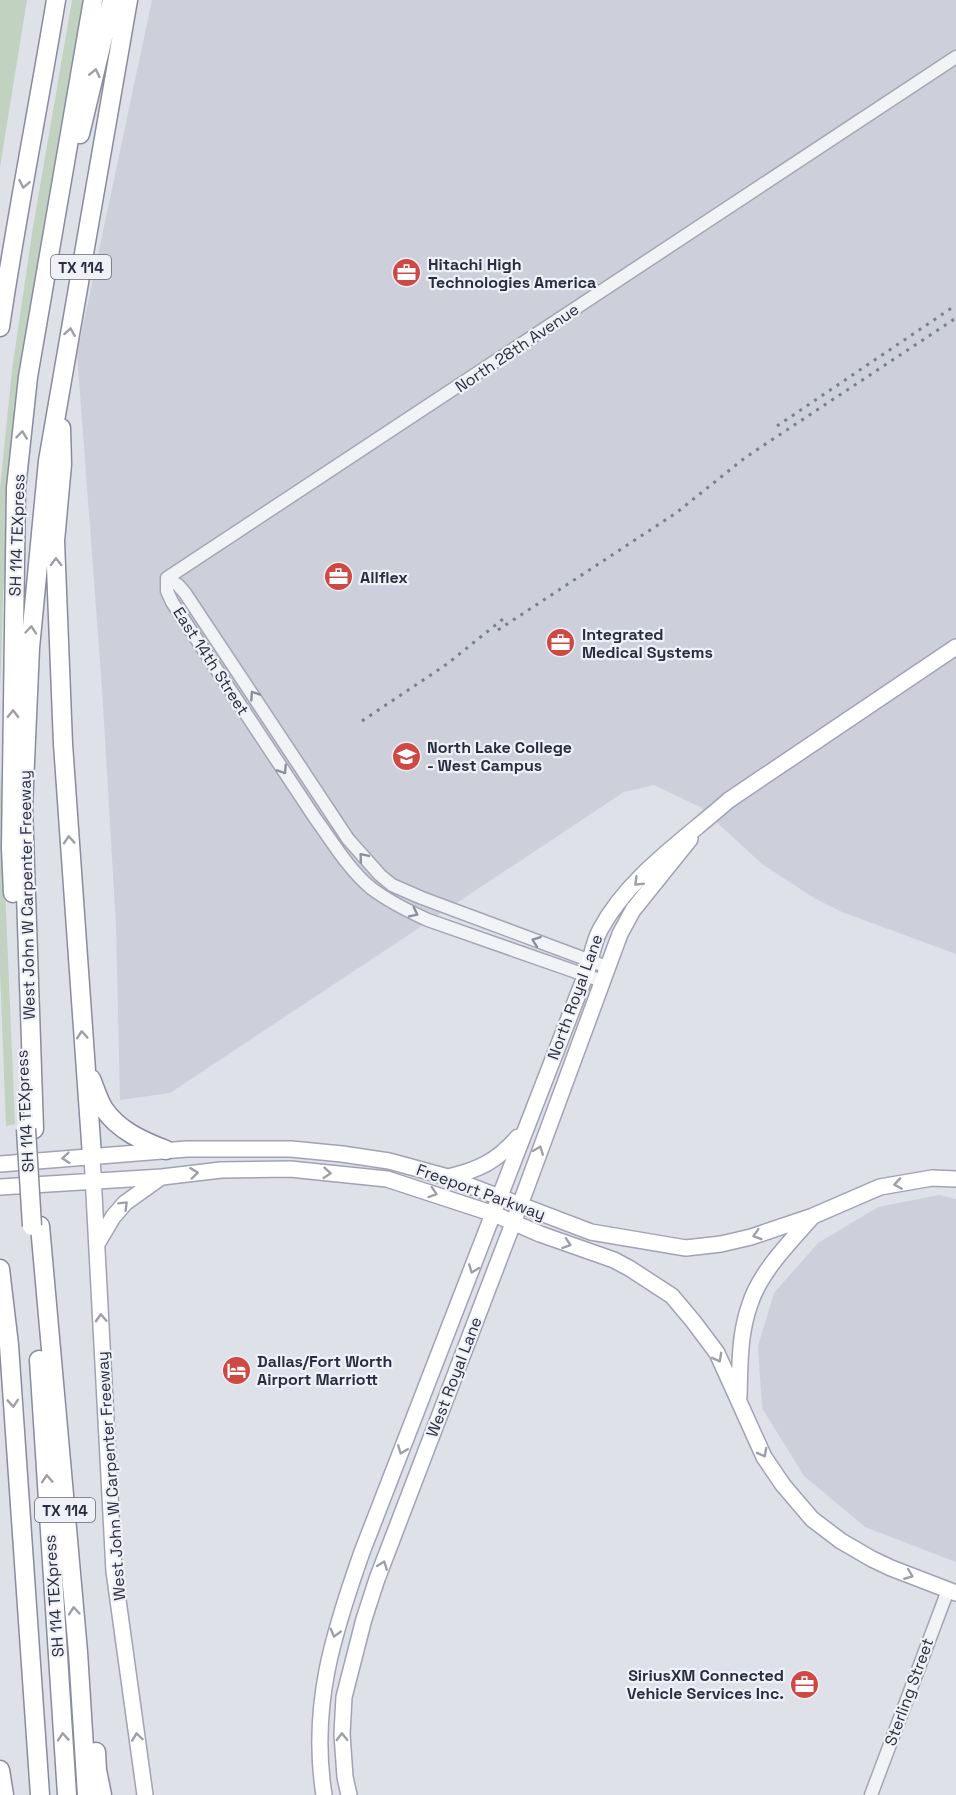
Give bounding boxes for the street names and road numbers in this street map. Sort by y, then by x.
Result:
road number: TX 114 [51,255,111,279]
street label: North 28th Avenue [451,299,583,397]
street label: SH 114 TEXpress [4,473,30,597]
street label: East 14th Street [168,603,254,719]
street label: West John W Carpenter Freeway [14,770,40,1020]
street label: North Royal Lane [543,931,607,1063]
street label: SH 114 TEXpress [11,1049,39,1173]
street label: Freeport Parkway [414,1159,548,1225]
street label: West Royal Lane [421,1314,487,1440]
street label: West John W Carpenter Freeway [92,1351,130,1601]
road number: TX 114 [35,1498,95,1522]
street label: SH 114 TEXpress [39,1534,69,1658]
street label: Sterling Street [880,1635,938,1749]

